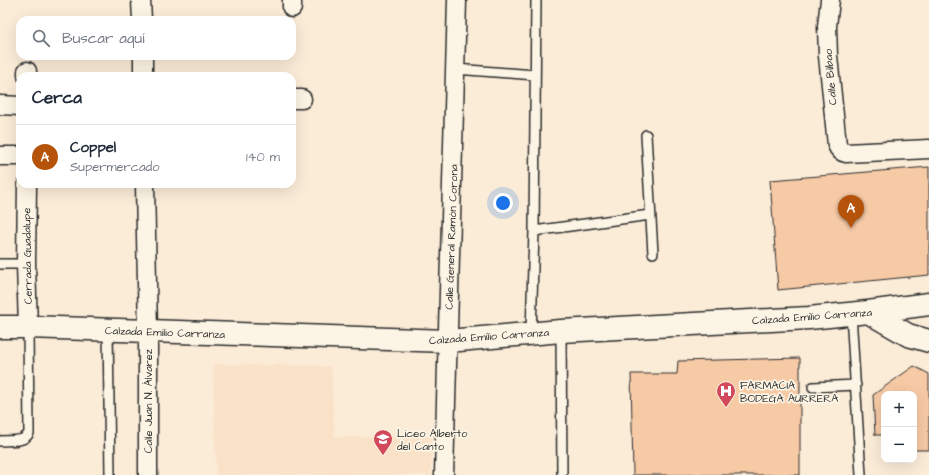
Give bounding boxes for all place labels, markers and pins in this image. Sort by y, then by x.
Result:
pin: A [838,195,864,228]
place label: FARMACIA BODEGA AURRERA [740,378,838,406]
hospital icon: FARMACIA BODEGA AURRERA [715,380,737,408]
place label: Liceo Alberto del Canto [397,426,468,454]
school or university icon: Liceo Alberto del Canto [372,428,394,456]

